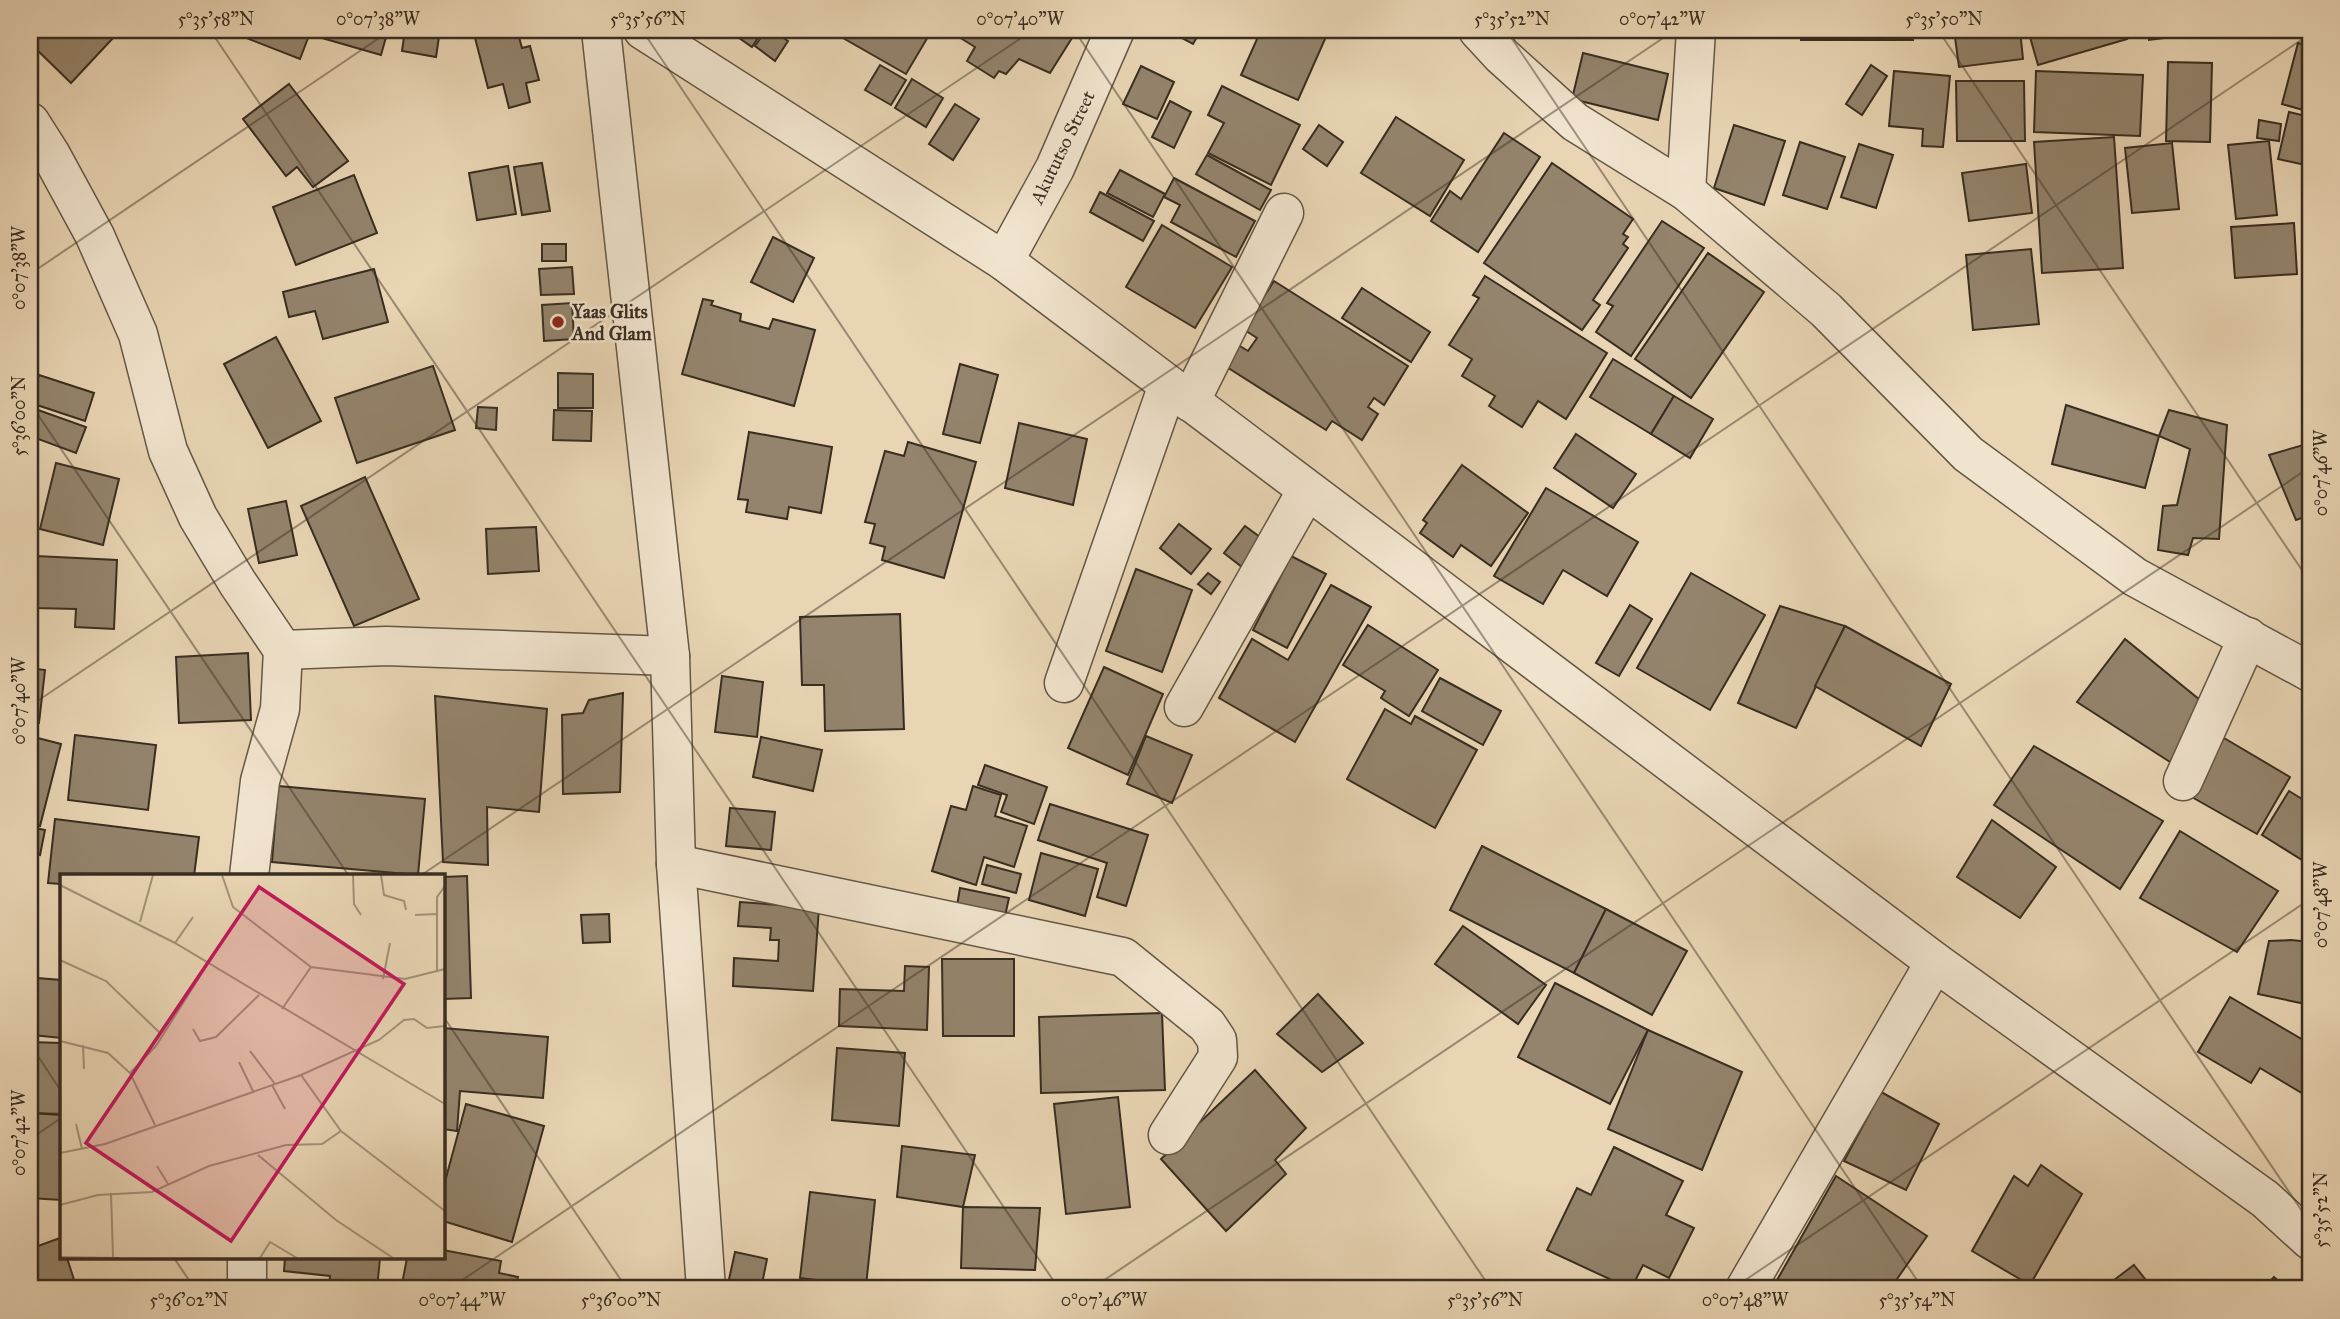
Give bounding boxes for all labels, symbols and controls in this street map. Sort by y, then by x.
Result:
text: 5°35'58"N [178,8,254,30]
text: 0°07'38"W [336,8,421,30]
text: 5°35'56"N [610,8,686,30]
text: 0°07'40"W [976,8,1065,30]
text: 5°35'52"N [1474,8,1550,30]
text: 0°07'42"W [1619,8,1706,30]
text: 5°35'50"N [1905,8,1983,30]
street label: Akututso Street [1025,87,1100,209]
text: 0°07'38"W [8,225,30,310]
place label: Yaas Glits And Glam [570,300,652,345]
marker: Yaas Glits And Glam [550,314,566,330]
text: 5°36'00"N [8,376,30,456]
text: 0°07'46"W [2310,429,2332,516]
text: 0°07'40"W [8,656,30,745]
text: 0°07'48"W [2310,861,2332,948]
inset map [60,874,444,1260]
text: 0°07'42"W [8,1089,30,1176]
text: 5°35'52"N [2310,1172,2332,1248]
text: 5°36'02"N [150,1289,228,1311]
text: 0°07'44"W [418,1289,506,1311]
text: 5°36'00"N [581,1289,661,1311]
text: 0°07'46"W [1061,1289,1148,1311]
text: 5°35'56"N [1447,1289,1523,1311]
text: 0°07'48"W [1702,1289,1789,1311]
text: 5°35'54"N [1879,1289,1955,1311]

